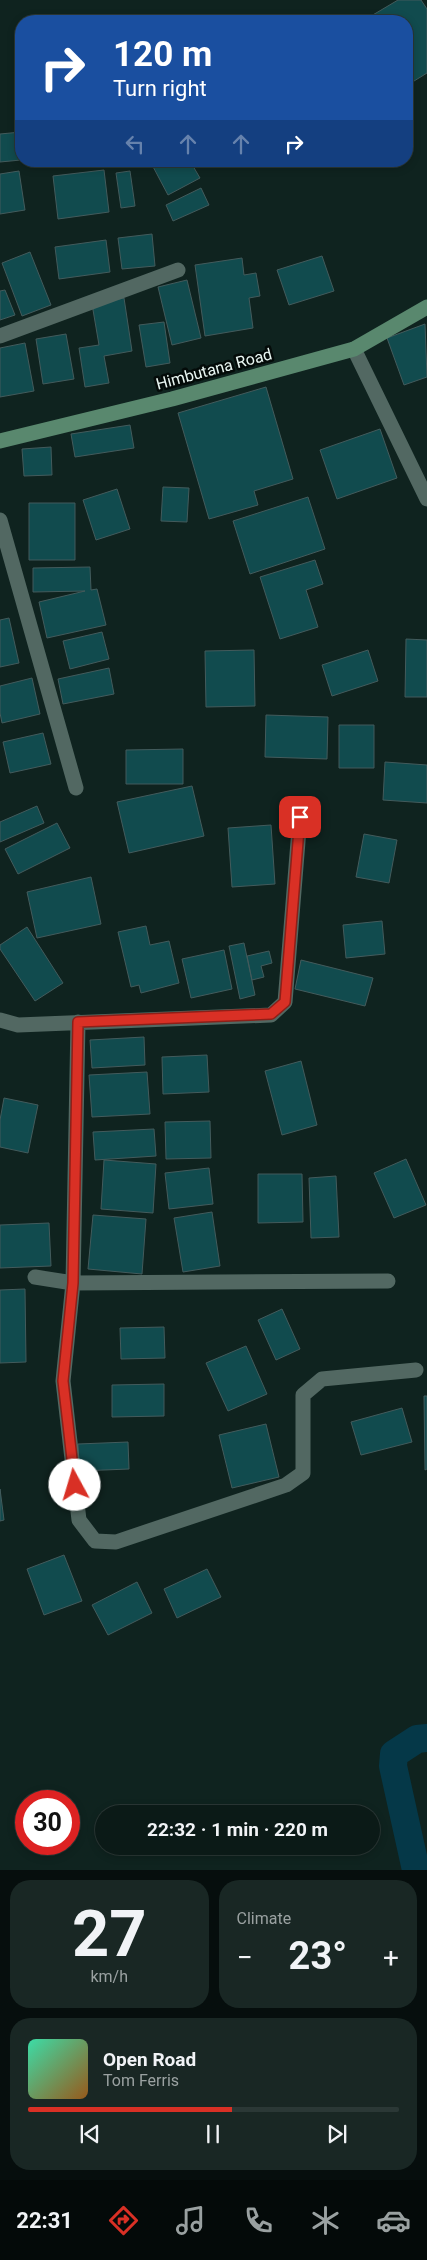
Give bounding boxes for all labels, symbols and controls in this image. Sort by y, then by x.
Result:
text: 120 m [113,34,212,75]
icon: right [30,35,95,100]
text: Turn right [113,76,207,101]
icon: left [121,130,149,158]
icon: ahead [174,130,202,158]
icon: ahead [227,130,255,158]
icon: right [280,130,308,158]
street label: Himbutana Road [154,344,274,394]
pin [279,796,321,838]
icon: arrive [286,803,314,831]
position arrow [48,1458,100,1510]
speed limit sign: 30 [15,1790,80,1855]
text: 22:32 · 1 min · 220 m [147,1818,328,1841]
text: 27 [72,1896,147,1972]
text: Climate [237,1909,291,1928]
text: 23° [289,1934,347,1978]
text: − [237,1941,253,1974]
text: + [383,1941,399,1974]
text: km/h [90,1967,128,1986]
text: Open Road [103,2048,196,2071]
text: Tom Ferris [103,2071,179,2090]
icon: previous [76,2120,104,2148]
icon: pause [199,2120,227,2148]
icon: next [323,2120,351,2148]
icon: directions [106,2203,141,2238]
icon: music [173,2203,208,2238]
icon: phone [241,2203,276,2238]
icon: climate [308,2203,343,2238]
icon: car [376,2203,411,2238]
text: 22:31 [16,2208,73,2233]

